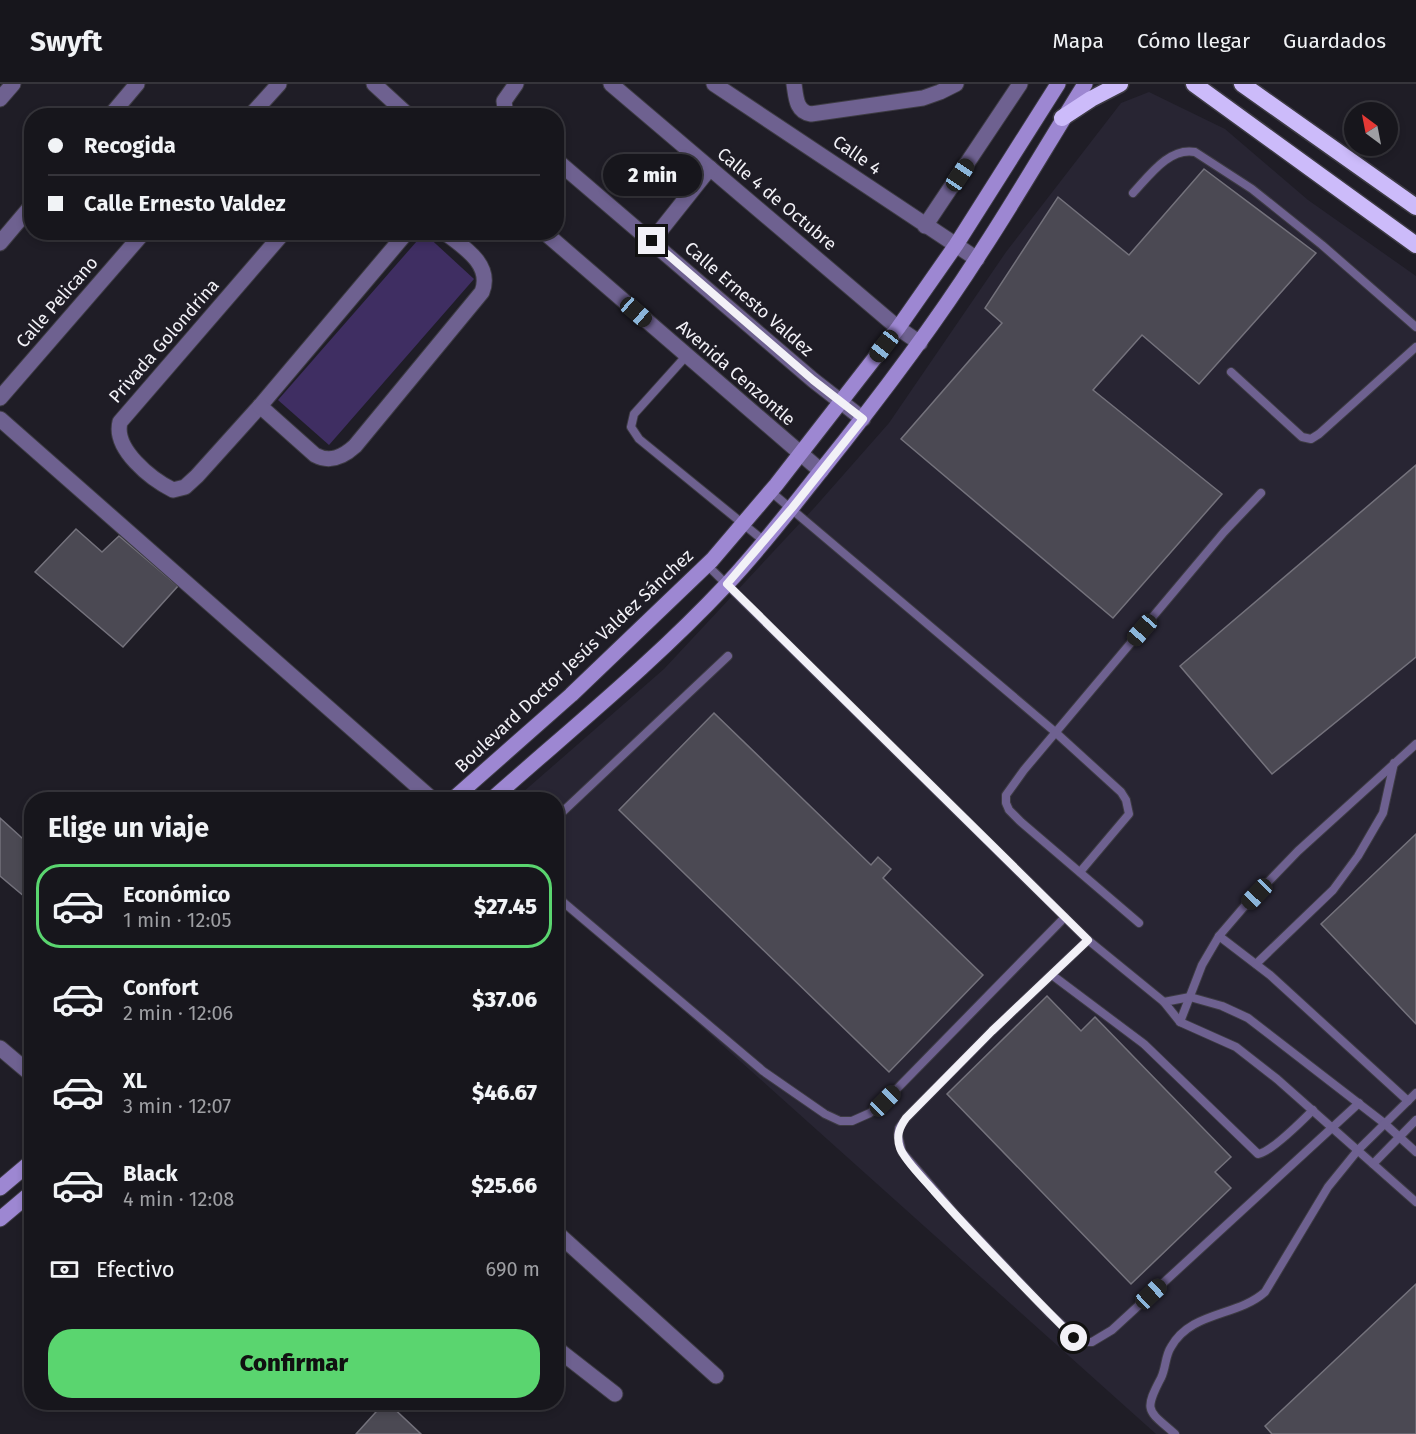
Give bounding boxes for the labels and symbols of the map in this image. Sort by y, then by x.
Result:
north arrow [1344,102,1398,156]
street label: Calle 4 [829,130,886,180]
street label: Calle 4 de Octubre [713,143,841,255]
callout: 2 min [602,154,702,196]
car [942,155,978,195]
route end [638,227,665,254]
street label: Calle Ernesto Valdez [680,237,818,361]
street label: Calle Pelicano [11,252,103,352]
street label: Privada Golondrina [104,275,224,407]
car [617,293,655,331]
street label: Avenida Cenzontle [672,315,800,431]
car [866,326,902,366]
street label: Boulevard Doctor Jesús Valdez Sánchez [450,545,698,777]
car [1123,611,1161,649]
car [1238,875,1276,913]
car [866,1082,904,1120]
car [1132,1275,1170,1313]
route start [1060,1324,1087,1351]

